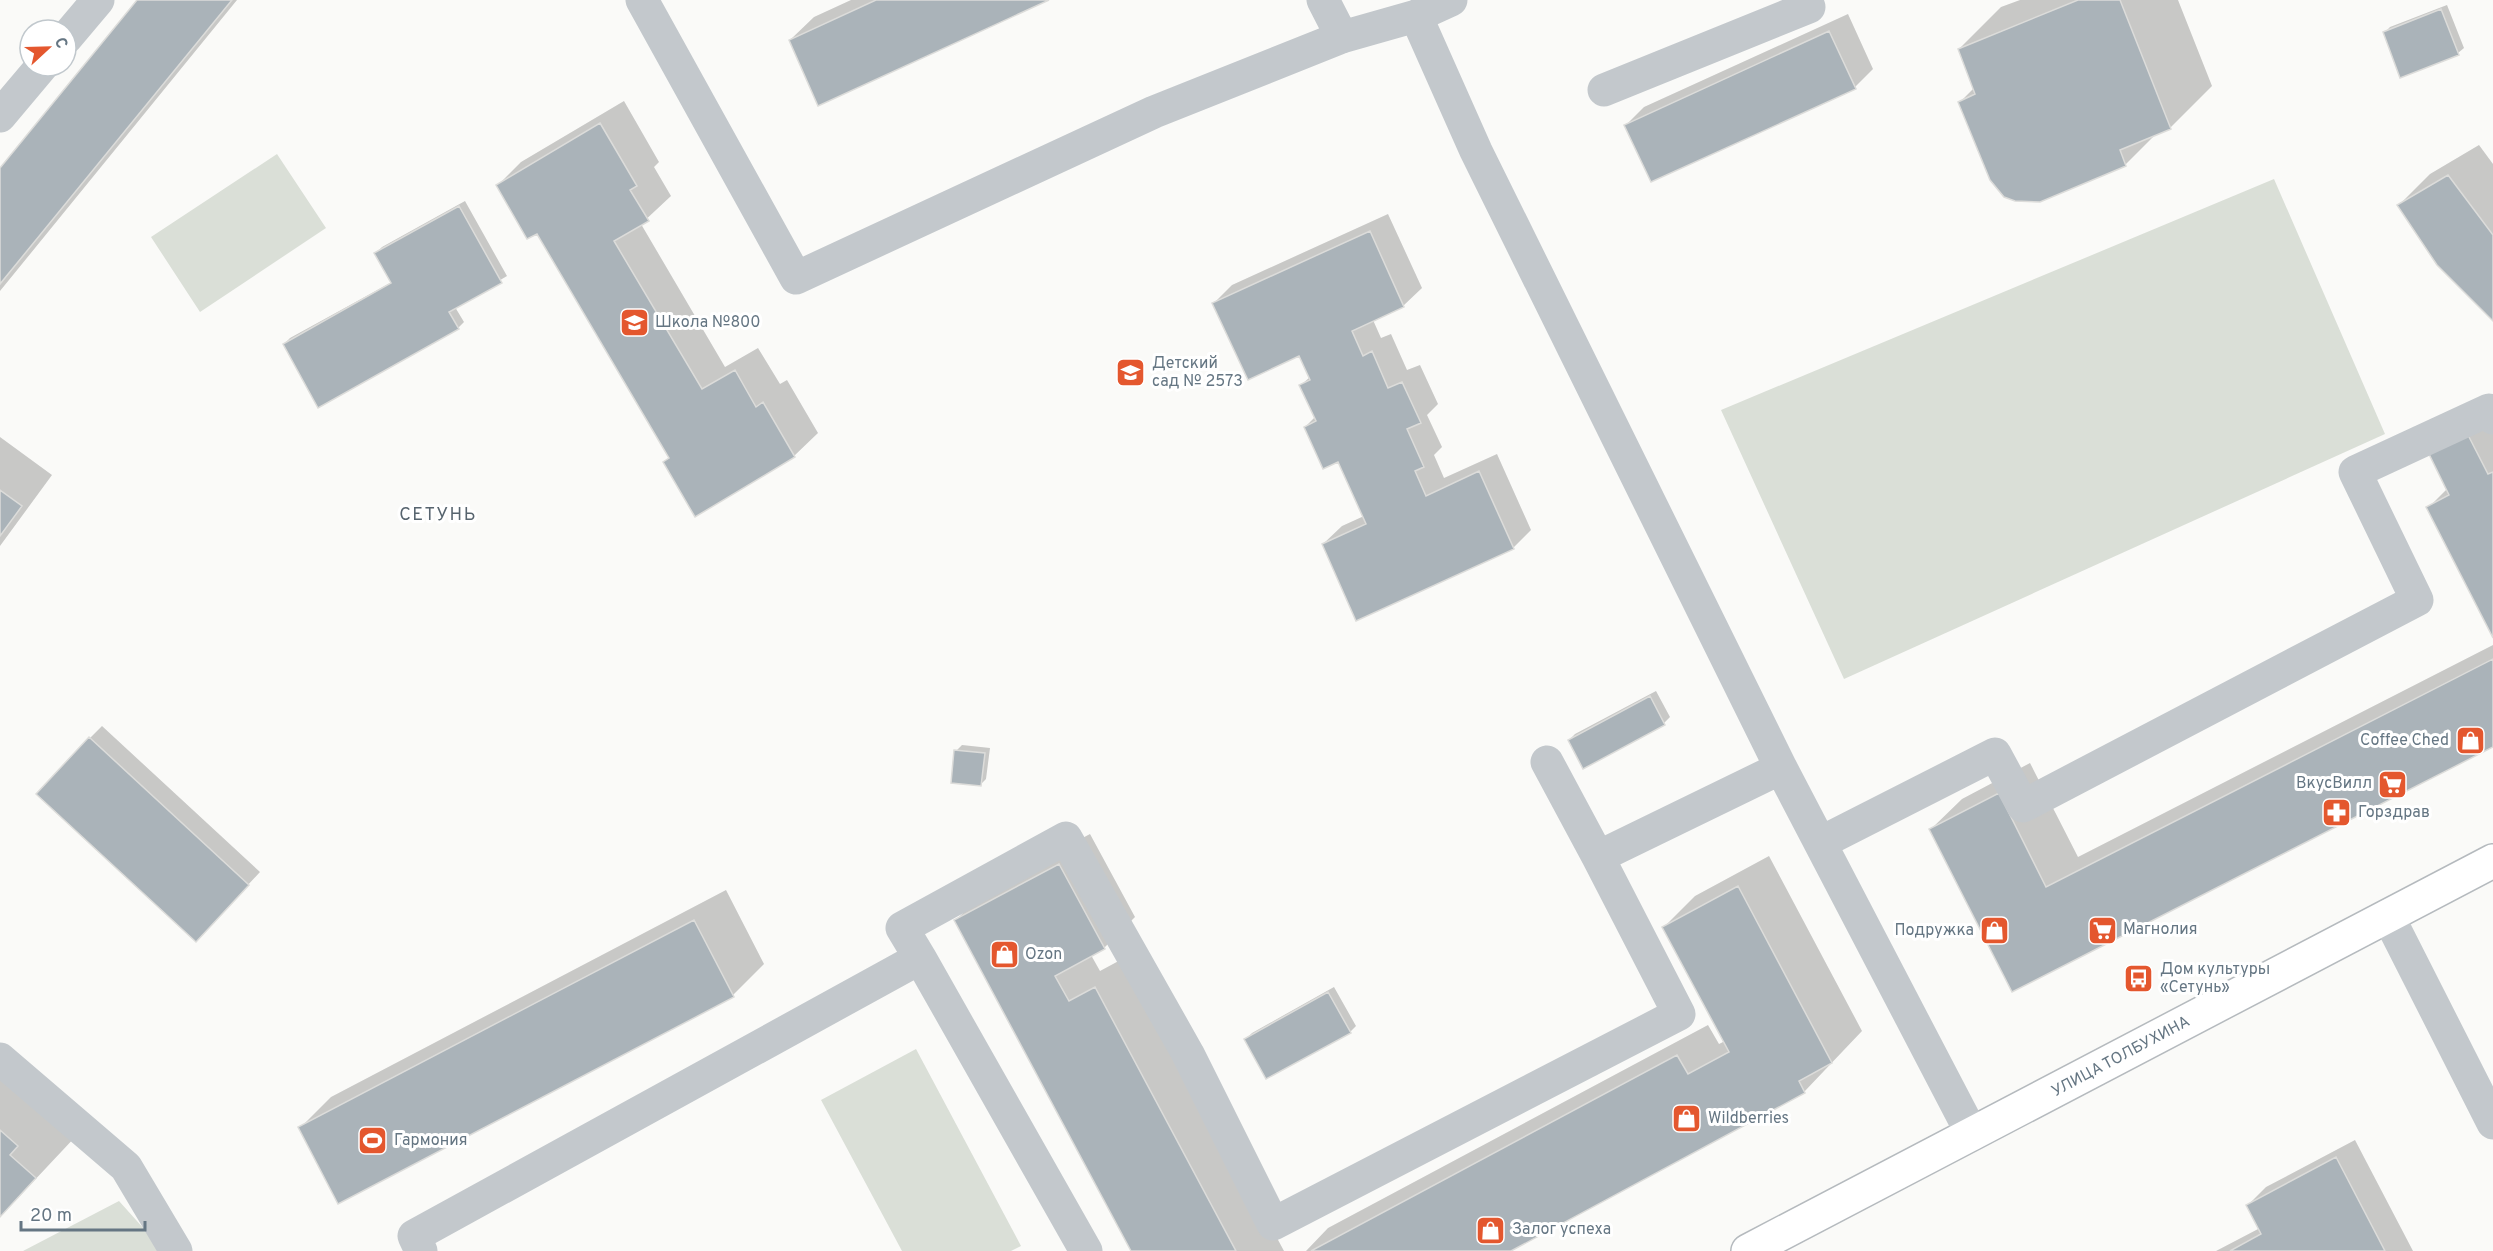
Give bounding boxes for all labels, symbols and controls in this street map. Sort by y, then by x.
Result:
north arrow [18,18,78,78]
text: С [49,35,71,52]
school or university icon: Школа №800 [618,307,650,339]
place label: Школа №800 [655,313,760,333]
place label: Детский сад № 2573 [1152,354,1243,392]
school or university icon: Детский сад № 2573 [1115,357,1147,389]
district label: СЕТУНЬ [399,504,477,527]
shop icon: Coffee Ched [2454,725,2486,757]
place label: Coffee Ched [2360,731,2449,751]
supermarket icon: ВкусВилл [2377,768,2409,800]
place label: ВкусВилл [2296,774,2372,794]
pharmacy icon: Горздрав [2321,797,2353,829]
place label: Горздрав [2358,803,2430,823]
supermarket icon: Магнолия [2086,914,2118,946]
shop icon: Подружка [1979,915,2011,947]
place label: Магнолия [2123,920,2198,940]
place label: Подружка [1894,921,1974,941]
shop icon: Ozon [988,939,1020,971]
place label: Ozon [1025,945,1062,965]
place label: Дом культуры «Сетунь» [2160,960,2270,998]
bus stop icon: Дом культуры «Сетунь» [2123,963,2155,995]
street label: УЛИЦА ТОЛБУХИНА [2048,1012,2194,1102]
shop icon: Wildberries [1671,1103,1703,1135]
place label: Wildberries [1708,1109,1789,1129]
sports icon: Гармония [357,1125,389,1157]
place label: Гармония [394,1131,468,1151]
scale bar [21,1194,146,1232]
text: 20 m [30,1205,72,1228]
shop icon: Залог успеха [1475,1214,1507,1246]
place label: Залог успеха [1512,1220,1611,1240]

